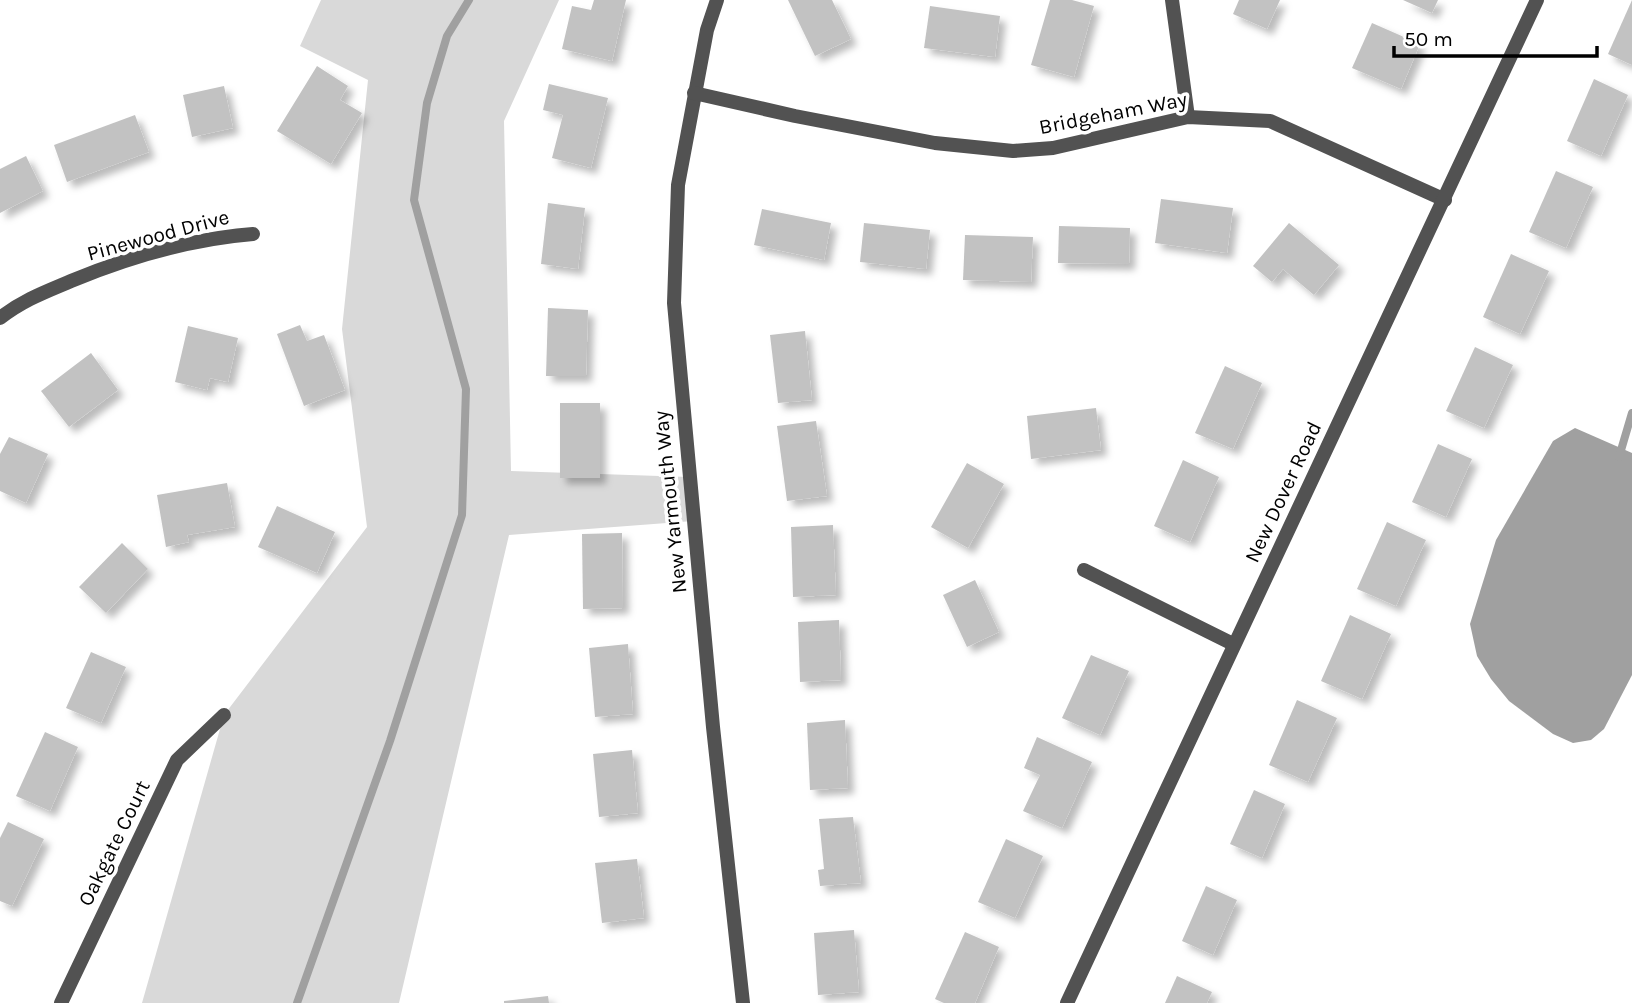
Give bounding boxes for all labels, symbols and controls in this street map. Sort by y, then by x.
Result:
scale bar [1394,14,1597,58]
text: 50 m [1404,27,1453,51]
street label: Bridgeham Way [1037,87,1189,139]
street label: Pinewood Drive [84,205,232,265]
street label: New Yarmouth Way [648,409,692,595]
street label: New Dover Road [1240,418,1326,566]
street label: Oakgate Court [73,776,155,910]

